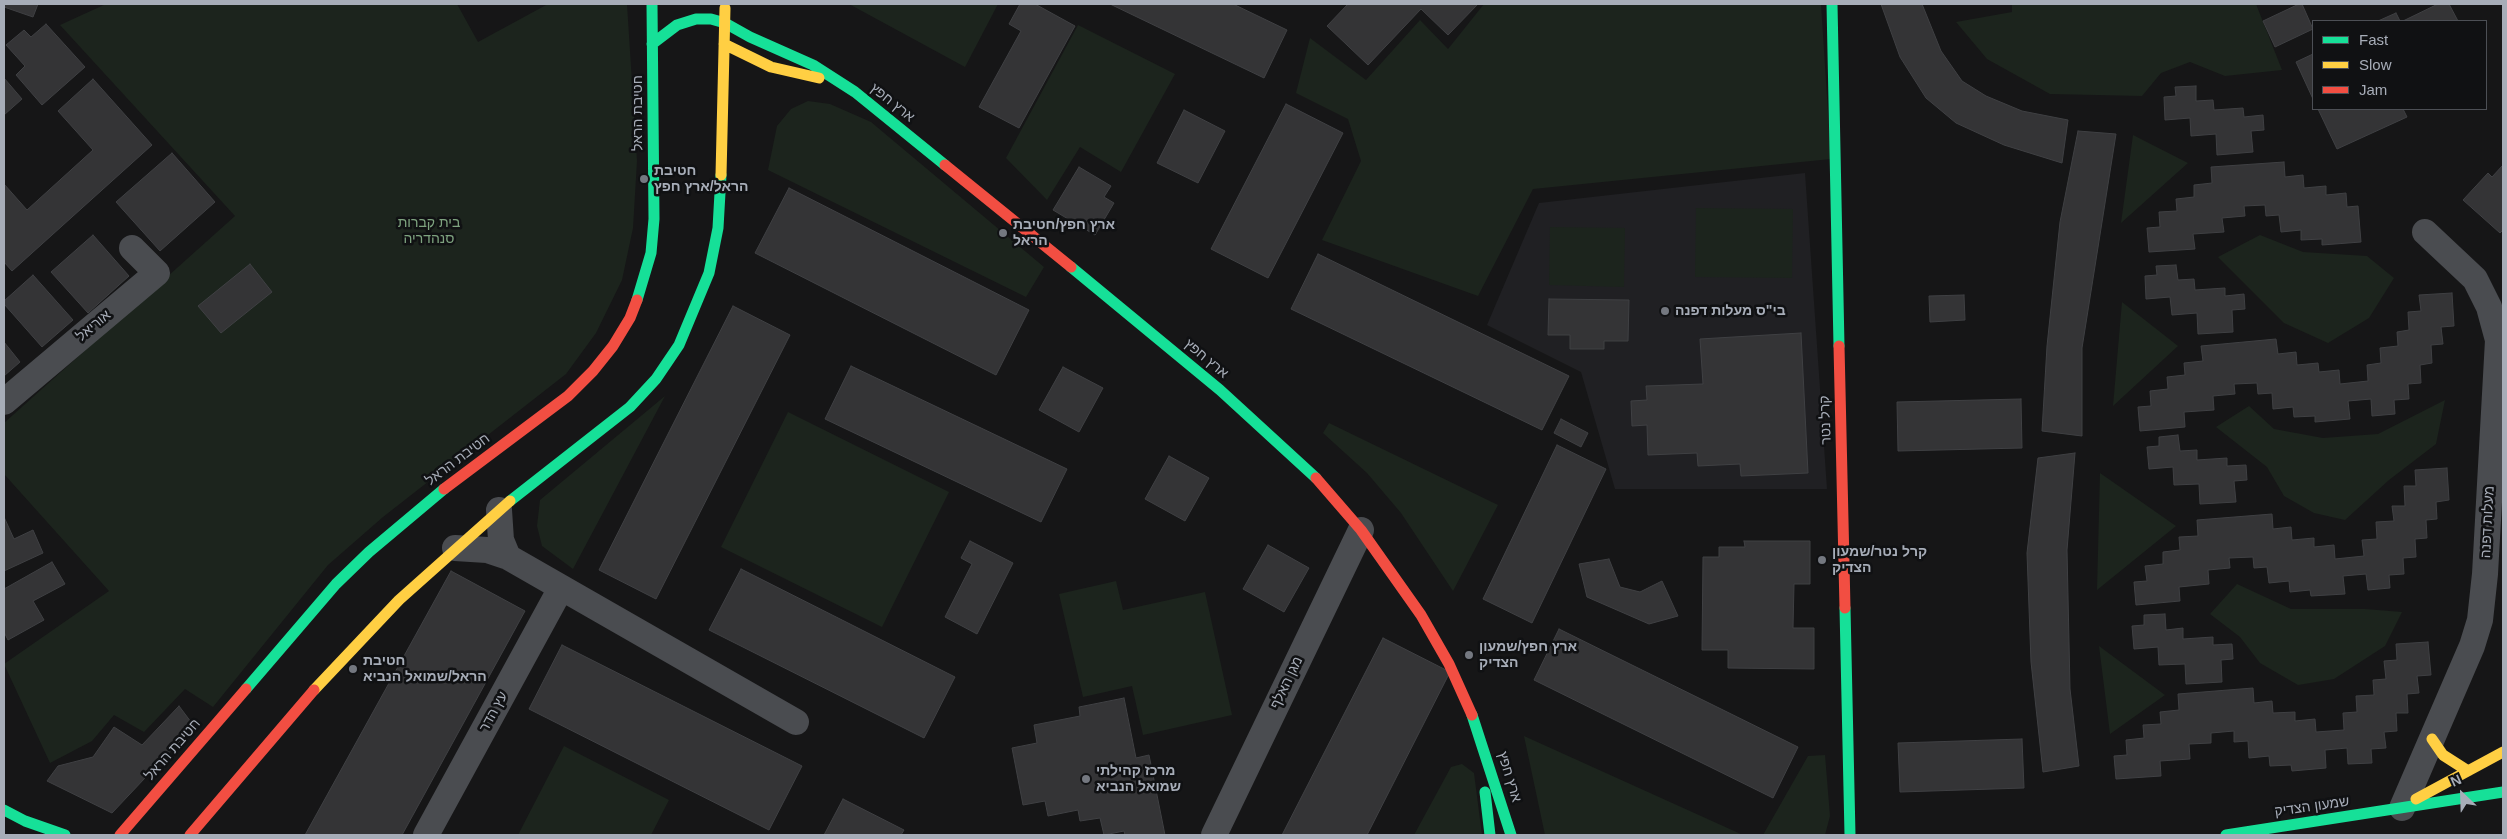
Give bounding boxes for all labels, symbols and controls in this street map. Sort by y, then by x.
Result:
legend [2312,20,2487,110]
text: Fast [2359,31,2388,48]
text: Slow [2359,56,2392,73]
street label: חטיבת הראל [630,75,646,151]
street label: ארץ חפץ [866,80,918,126]
text: Jam [2359,81,2387,98]
place label: חטיבת הראל/ארץ חפץ [654,163,749,196]
marker: חטיבת הראל/ארץ חפץ [638,173,650,185]
park label: בית קברות סנהדריה [398,215,460,248]
place label: ארץ חפץ/חטיבת הראל [1013,217,1115,250]
marker: ארץ חפץ/חטיבת הראל [997,227,1009,239]
place label: בי"ס מעלות דפנה [1675,303,1786,319]
marker: בי"ס מעלות דפנה [1659,305,1671,317]
street label: אוריאל [73,307,115,345]
street label: ארץ חפץ [1181,336,1231,382]
street label: קרל נטר [1817,395,1835,445]
street label: חטיבת הראל [423,430,493,490]
street label: מעלות דפנה [2478,485,2498,559]
place label: קרל נטר/שמעון הצדיק [1832,544,1927,576]
marker: קרל נטר/שמעון הצדיק [1816,554,1828,566]
place label: ארץ חפץ/שמעון הצדיק [1479,639,1577,672]
marker: ארץ חפץ/שמעון הצדיק [1463,649,1475,661]
place label: חטיבת הראל/שמואל הנביא [363,653,487,686]
street label: מגן האלף [1267,654,1307,712]
marker: חטיבת הראל/שמואל הנביא [347,663,359,675]
street label: עץ הדר [476,689,512,735]
street label: חטיבת הראל [142,716,204,784]
street label: ארץ חפץ [1493,750,1525,804]
place label: מרכז קהילתי שמואל הנביא [1096,763,1181,796]
north arrow [2437,769,2487,819]
text: N [2448,771,2464,790]
marker: מרכז קהילתי שמואל הנביא [1080,773,1092,785]
street label: שמעון הצדיק [2274,793,2350,821]

